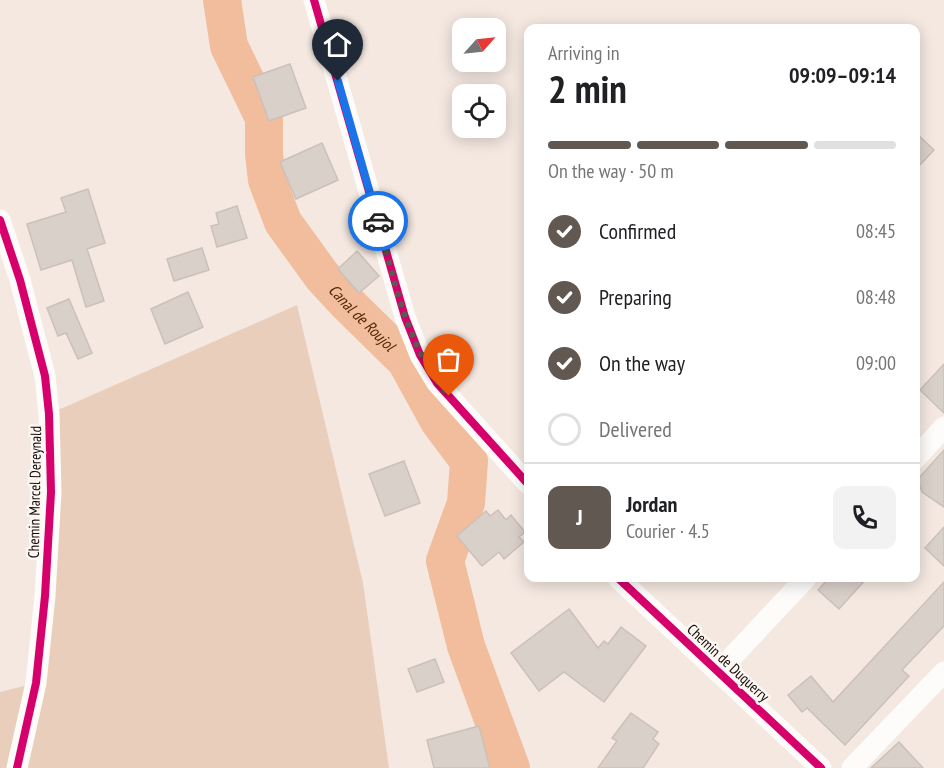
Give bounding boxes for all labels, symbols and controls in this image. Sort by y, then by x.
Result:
north arrow [452,18,506,72]
map controls [452,18,506,138]
pin [312,19,363,81]
icon: home [321,28,354,61]
text: Arriving in [548,40,620,66]
text: 09:09–09:14 [789,61,896,89]
text: 2 min [548,63,627,114]
button: locate [452,84,506,138]
text: On the way · 50 m [548,158,674,184]
courier [348,191,408,251]
icon: car [362,205,395,238]
icon: check [548,215,581,248]
text: Confirmed [599,217,676,245]
text: 08:45 [856,218,896,244]
water label: Canal de Roujol [325,280,401,356]
icon: check [548,281,581,314]
text: Preparing [599,283,672,311]
text: 08:48 [856,284,896,310]
pin [423,334,474,396]
icon: bag [432,343,465,376]
icon: check [548,347,581,380]
text: On the way [599,349,685,377]
text: 09:00 [856,350,896,376]
text: Delivered [599,415,672,443]
street label: Chemin Marcel Dereynald [24,426,45,558]
button: phone [833,486,896,549]
text: Jordan [626,490,677,518]
text: J [576,503,583,531]
text: Courier · 4.5 [626,518,710,544]
street label: Chemin de Duquerry [683,620,774,706]

